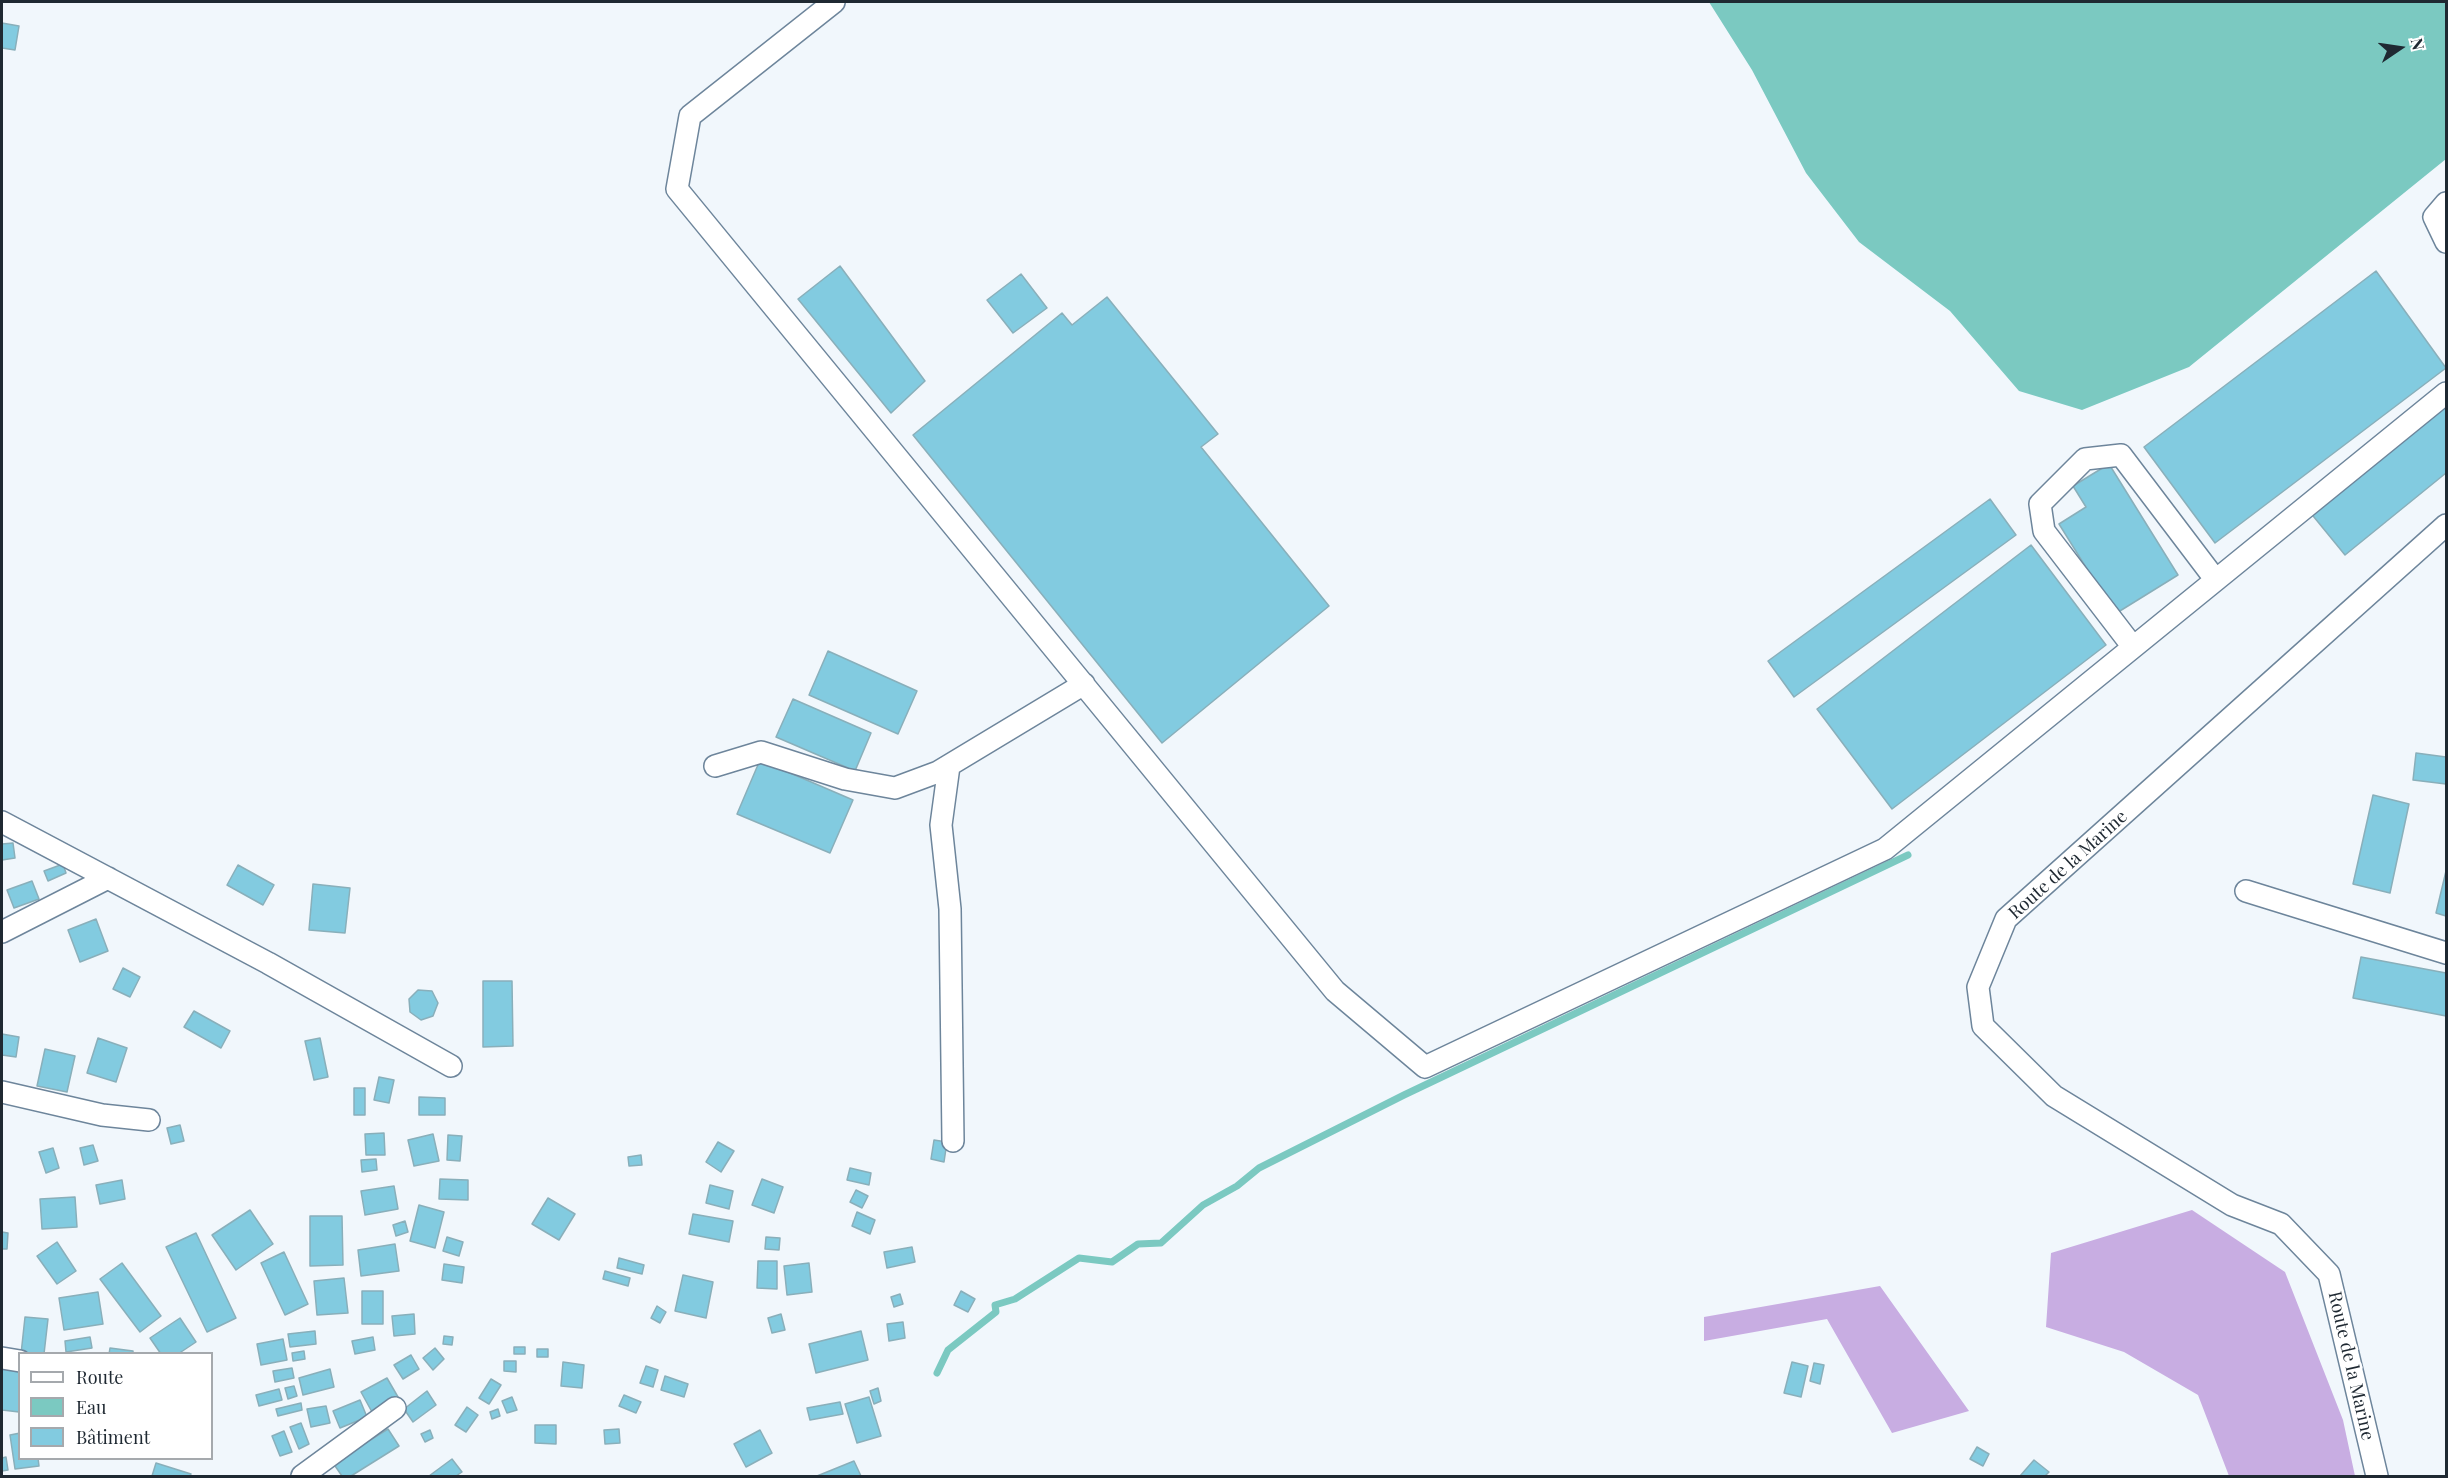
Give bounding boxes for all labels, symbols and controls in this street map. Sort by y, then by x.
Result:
north arrow [2370,18,2430,78]
text: N [2406,36,2430,52]
street label: Route de la Marine [2004,806,2132,924]
street label: Route de la Marine [2323,1289,2379,1443]
legend [18,1352,213,1460]
text: Route [76,1365,123,1389]
text: Eau [76,1395,106,1419]
text: Bâtiment [76,1425,150,1449]

